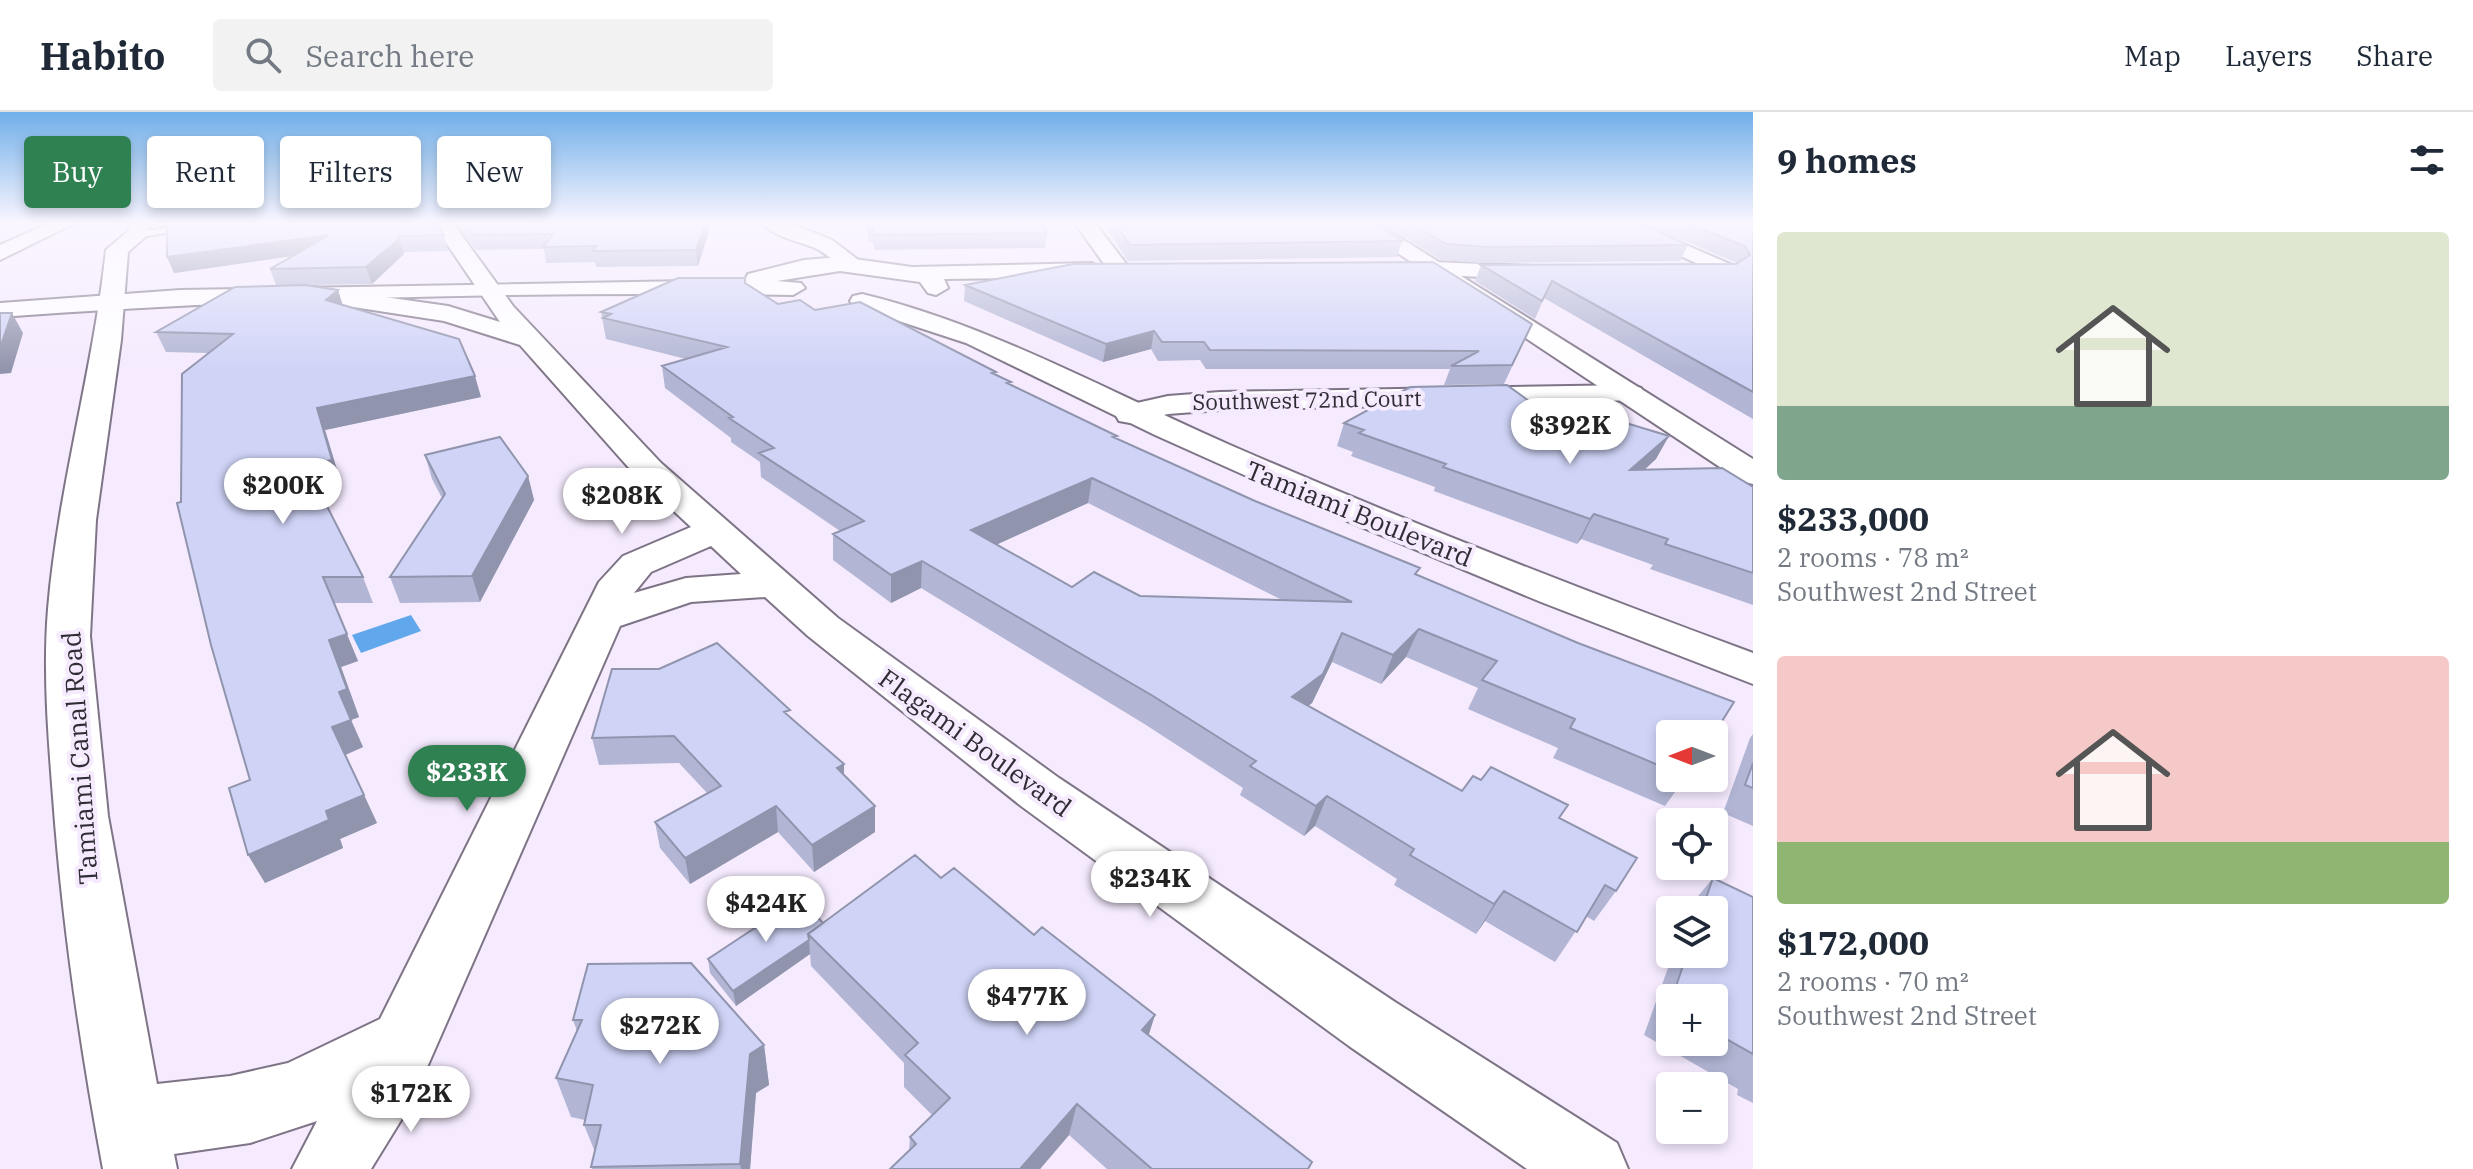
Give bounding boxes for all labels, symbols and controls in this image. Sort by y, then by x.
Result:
search box [213,19,773,91]
text: Habito [40,31,165,80]
icon: search [241,33,285,77]
text: Search here [305,36,474,75]
text: Map [2124,37,2181,74]
text: Layers [2225,37,2312,74]
text: Share [2356,37,2433,74]
chip: Buy [24,136,131,208]
chip: Rent [147,136,264,208]
chip: Filters [280,136,421,208]
chip: New [437,136,551,208]
text: 9 homes [1777,138,1917,182]
icon: filters [2405,138,2449,182]
icon: home [2041,284,2185,428]
street label: Southwest 72nd Court [1192,383,1422,416]
pin: $392K [1514,398,1626,466]
text: $392K [1529,407,1611,441]
street label: Tamiami Boulevard [1241,452,1478,574]
pin: $200K [227,458,339,526]
text: $200K [242,467,324,501]
pin: $208K [566,468,678,536]
text: $208K [581,477,663,511]
text: $233,000 [1777,496,1929,540]
text: 2 rooms · 78 m² [1777,540,1969,574]
text: Southwest 2nd Street [1777,574,2037,608]
street label: Tamiami Canal Road [53,630,105,886]
street label: Flagami Boulevard [872,661,1079,824]
icon: home [2041,708,2185,852]
north arrow [1656,720,1728,792]
map controls [1656,720,1728,1144]
pin: $233K [411,745,523,813]
text: $233K [426,754,508,788]
button: locate [1656,808,1728,880]
pin: $234K [1094,851,1206,919]
text: $234K [1109,860,1191,894]
pin: $424K [710,876,822,944]
text: $424K [725,885,807,919]
button: layers [1656,896,1728,968]
text: $172,000 [1777,920,1929,964]
text: 2 rooms · 70 m² [1777,964,1969,998]
pin: $477K [971,969,1083,1037]
text: $477K [986,978,1068,1012]
button: + [1656,984,1728,1056]
pin: $272K [604,998,716,1066]
text: Southwest 2nd Street [1777,998,2037,1032]
text: $272K [619,1007,701,1041]
pin: $172K [355,1066,467,1134]
button: − [1656,1072,1728,1144]
text: $172K [370,1075,452,1109]

